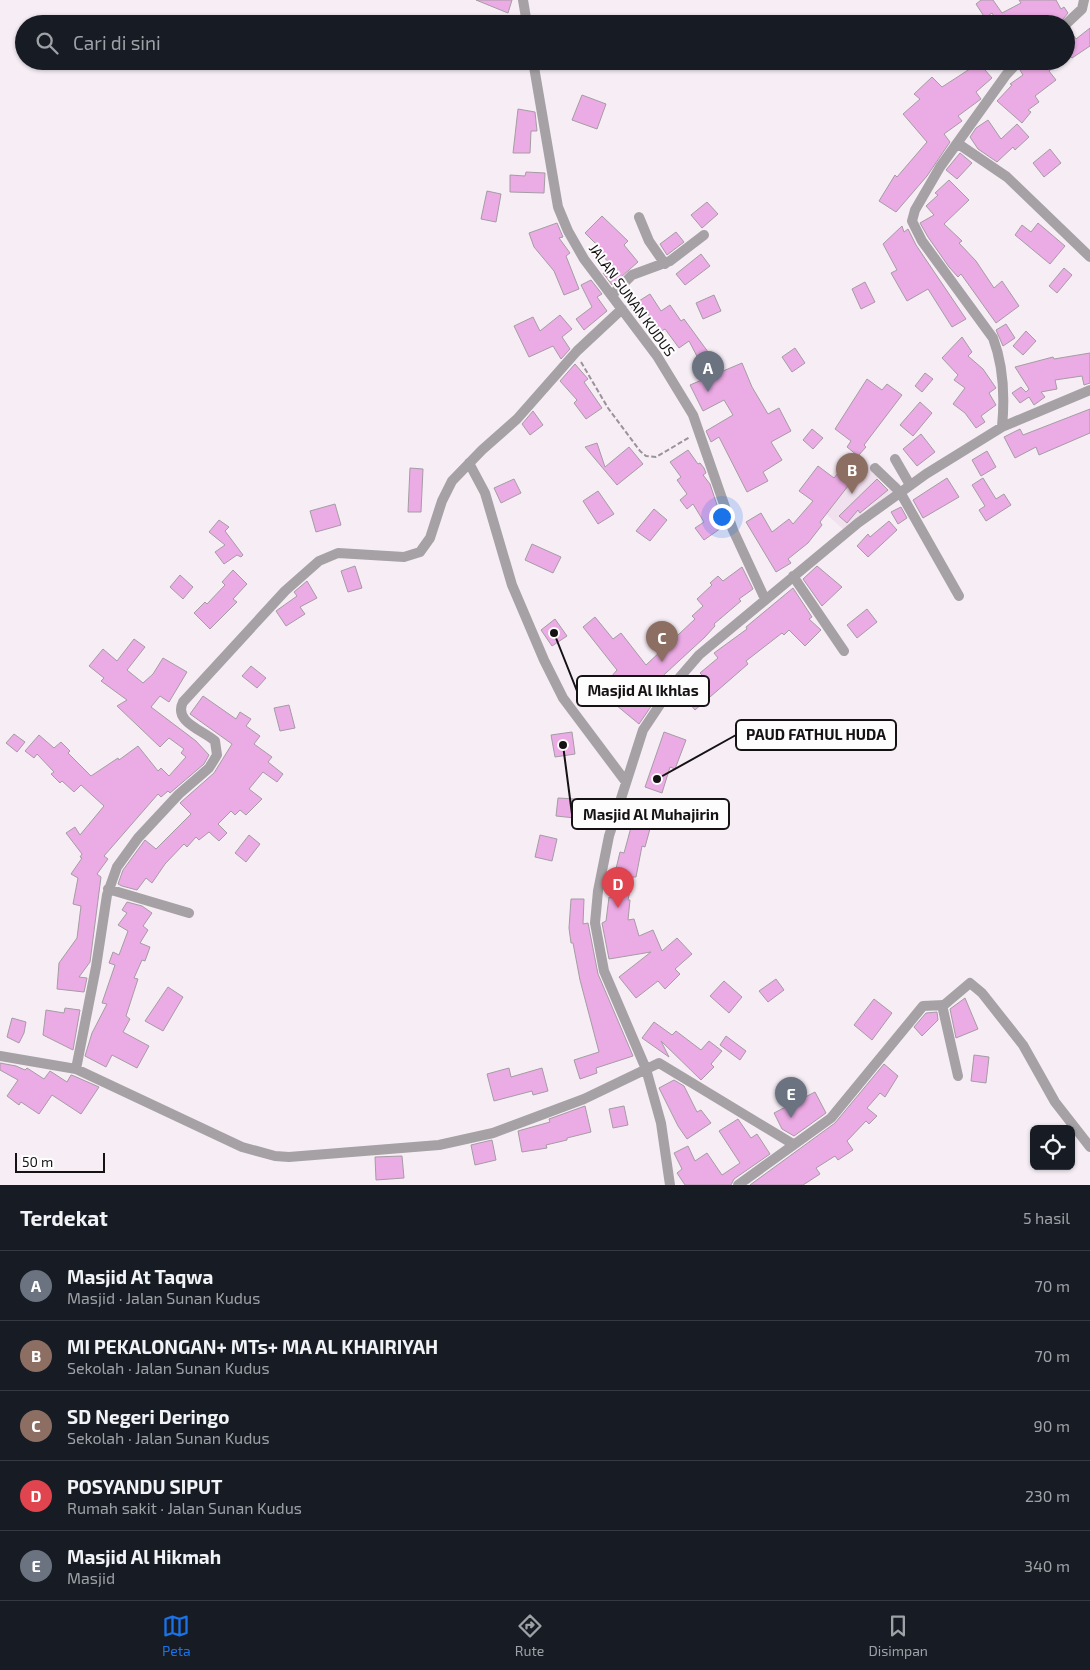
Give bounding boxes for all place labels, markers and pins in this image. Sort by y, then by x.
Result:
pin: A [692,351,724,392]
pin: B [836,453,868,494]
pin: C [646,621,678,662]
callout: Masjid Al Ikhlas [577,676,709,706]
callout: PAUD FATHUL HUDA [736,720,896,750]
callout: Masjid Al Muhajirin [572,799,729,829]
pin: D [602,867,634,908]
pin: E [775,1077,807,1118]

